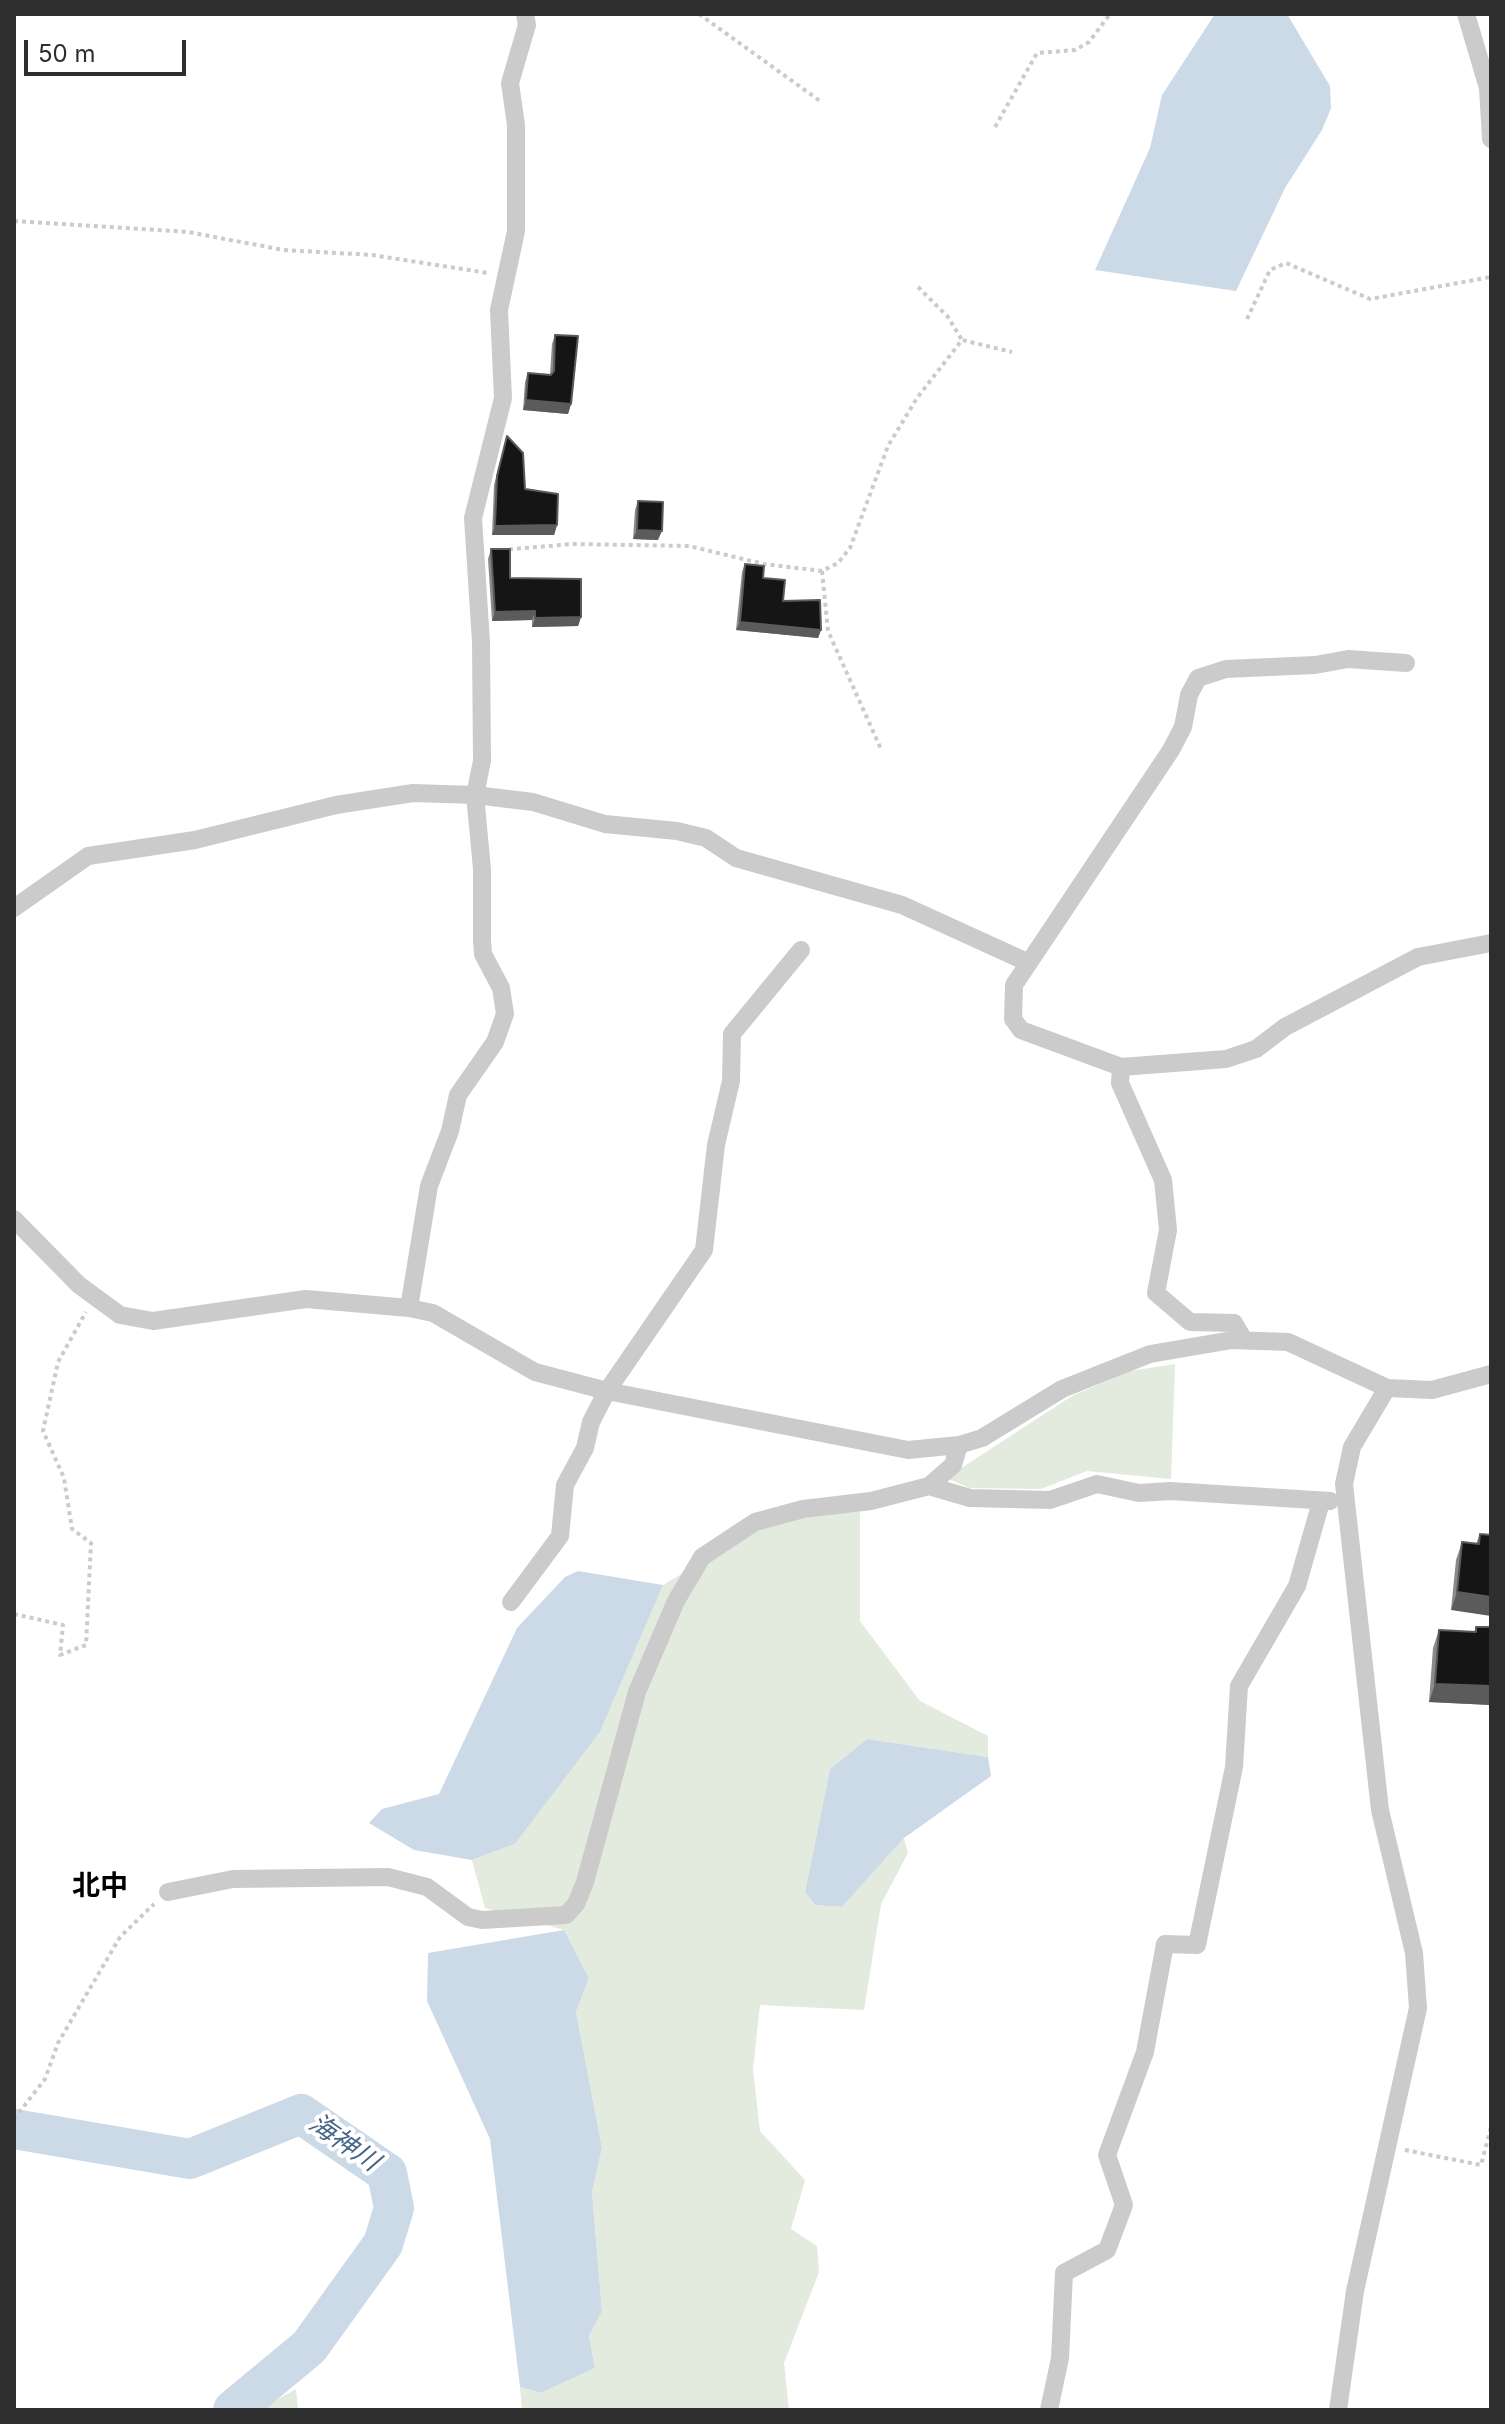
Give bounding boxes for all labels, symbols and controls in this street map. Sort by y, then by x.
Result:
scale bar [28,24,190,74]
text: 50 m [38,39,96,68]
district label: 北中 [72,1870,128,1904]
water label: 海神川 [303,2108,385,2178]

